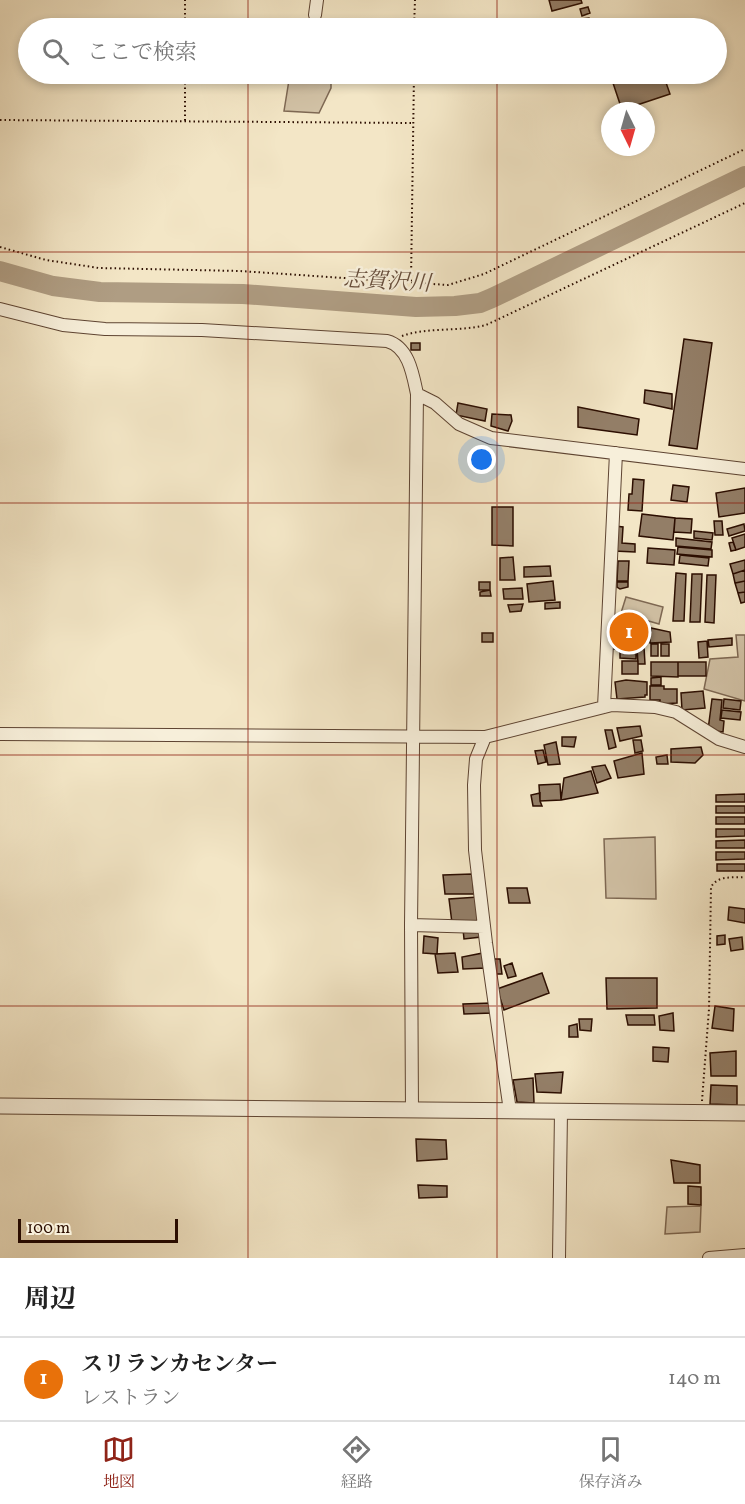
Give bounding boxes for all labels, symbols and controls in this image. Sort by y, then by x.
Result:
search box [18,18,727,84]
icon: search [39,35,72,68]
text: ここで検索 [87,38,197,69]
north arrow [601,102,655,156]
water label: 志賀沢川 [342,265,434,300]
your location [467,445,496,474]
pin: 1 [610,610,648,654]
scale bar [18,1216,178,1244]
text: 100 m [27,1218,70,1240]
text: 周辺 [24,1282,76,1318]
text: スリランカセンター [81,1350,278,1381]
text: 1 [39,1365,48,1393]
text: 140 m [668,1365,721,1393]
text: レストラン [81,1385,180,1413]
tab: 地図 [102,1433,135,1494]
tab: 経路 [340,1433,373,1494]
tab: 保存済み [578,1433,642,1494]

